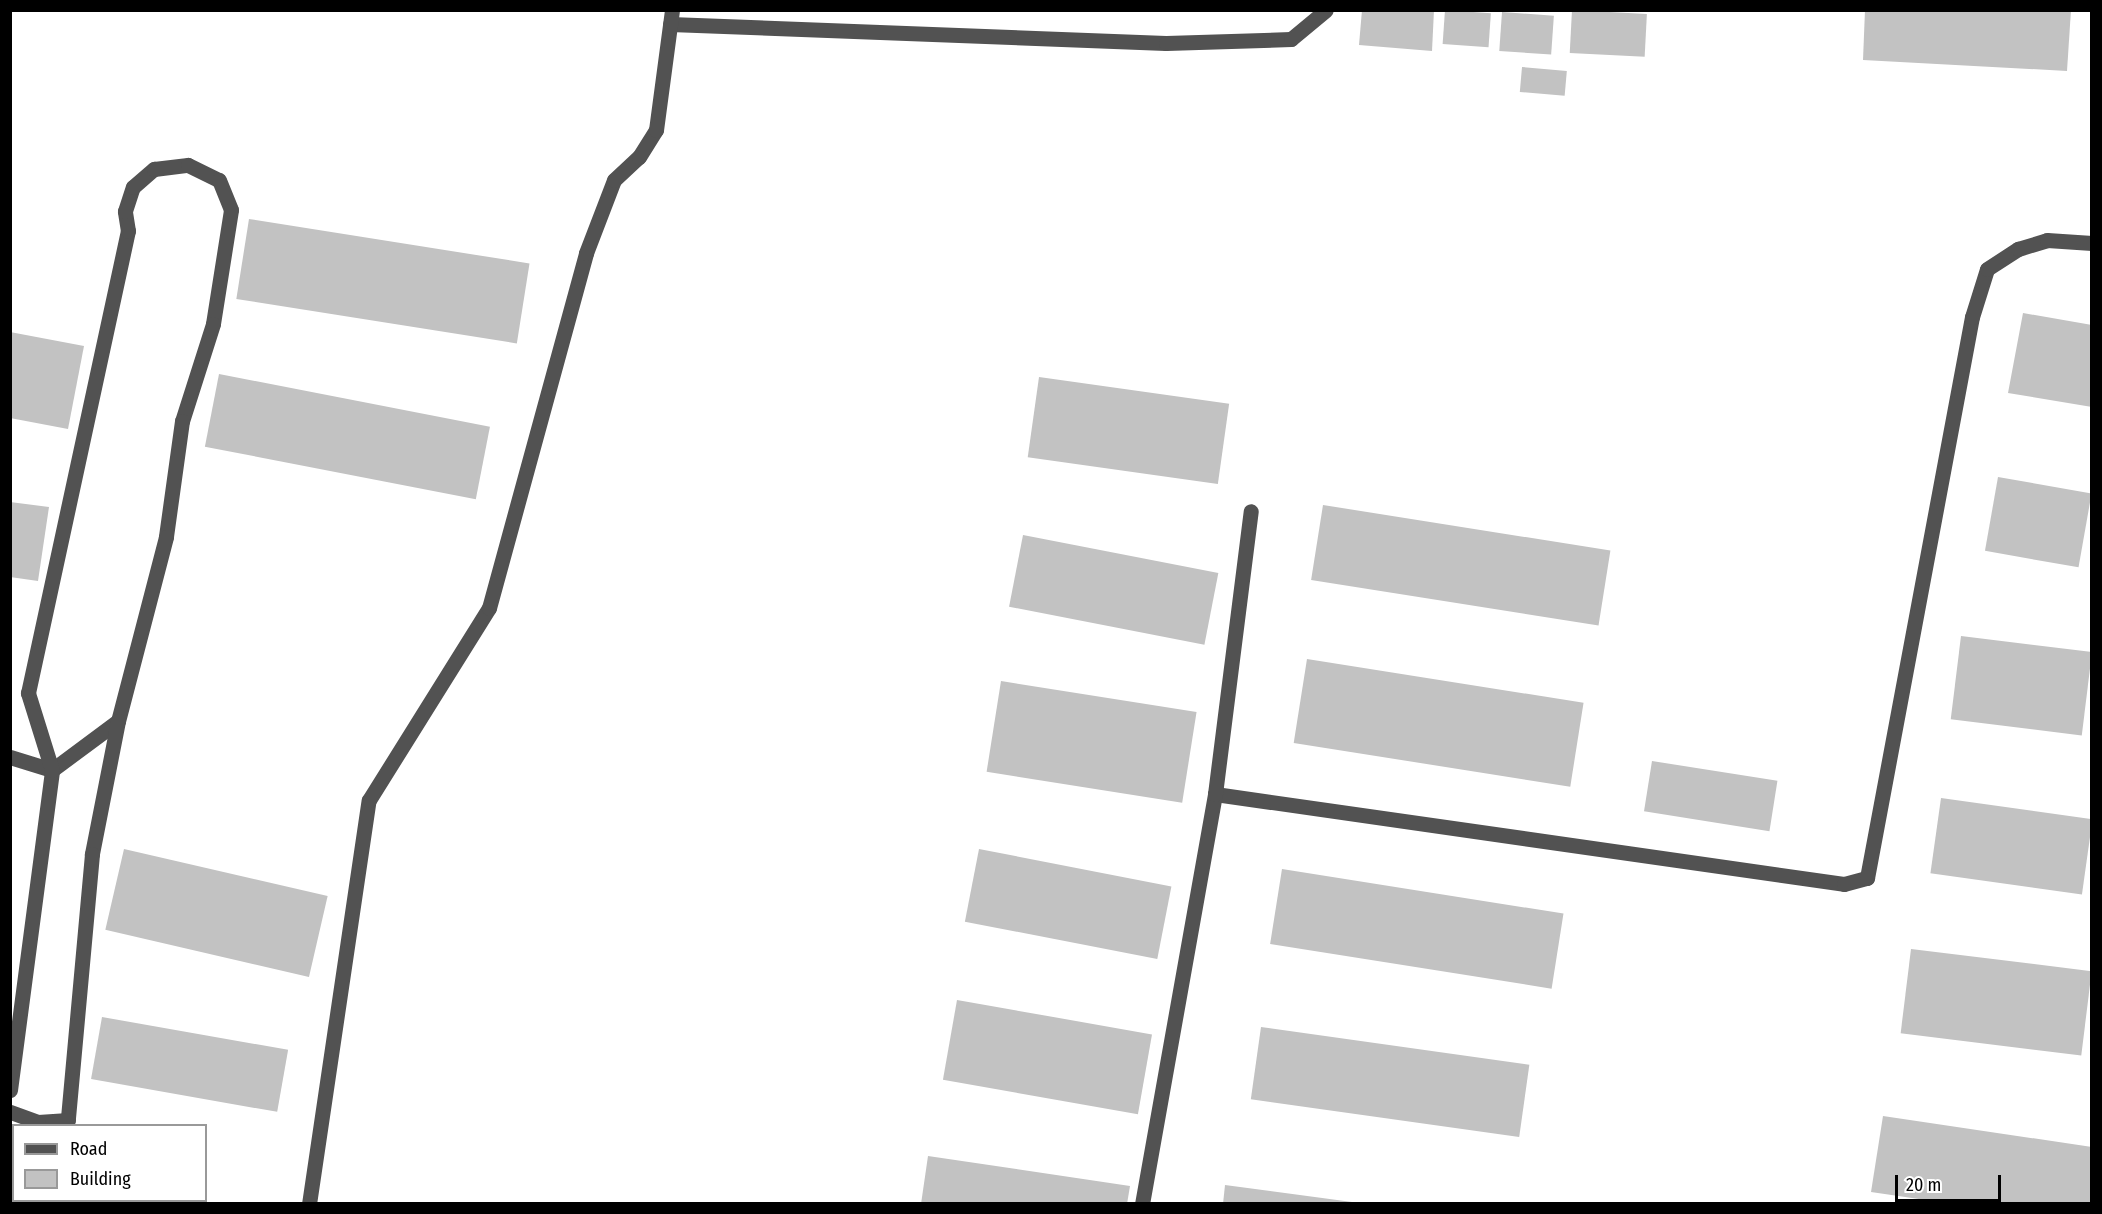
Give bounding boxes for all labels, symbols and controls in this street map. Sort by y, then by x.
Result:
legend [12,1124,207,1202]
text: Road [70,1138,107,1160]
scale bar [1898,1163,2004,1201]
text: Building [70,1168,131,1190]
text: 20 m [1906,1174,1941,1196]

